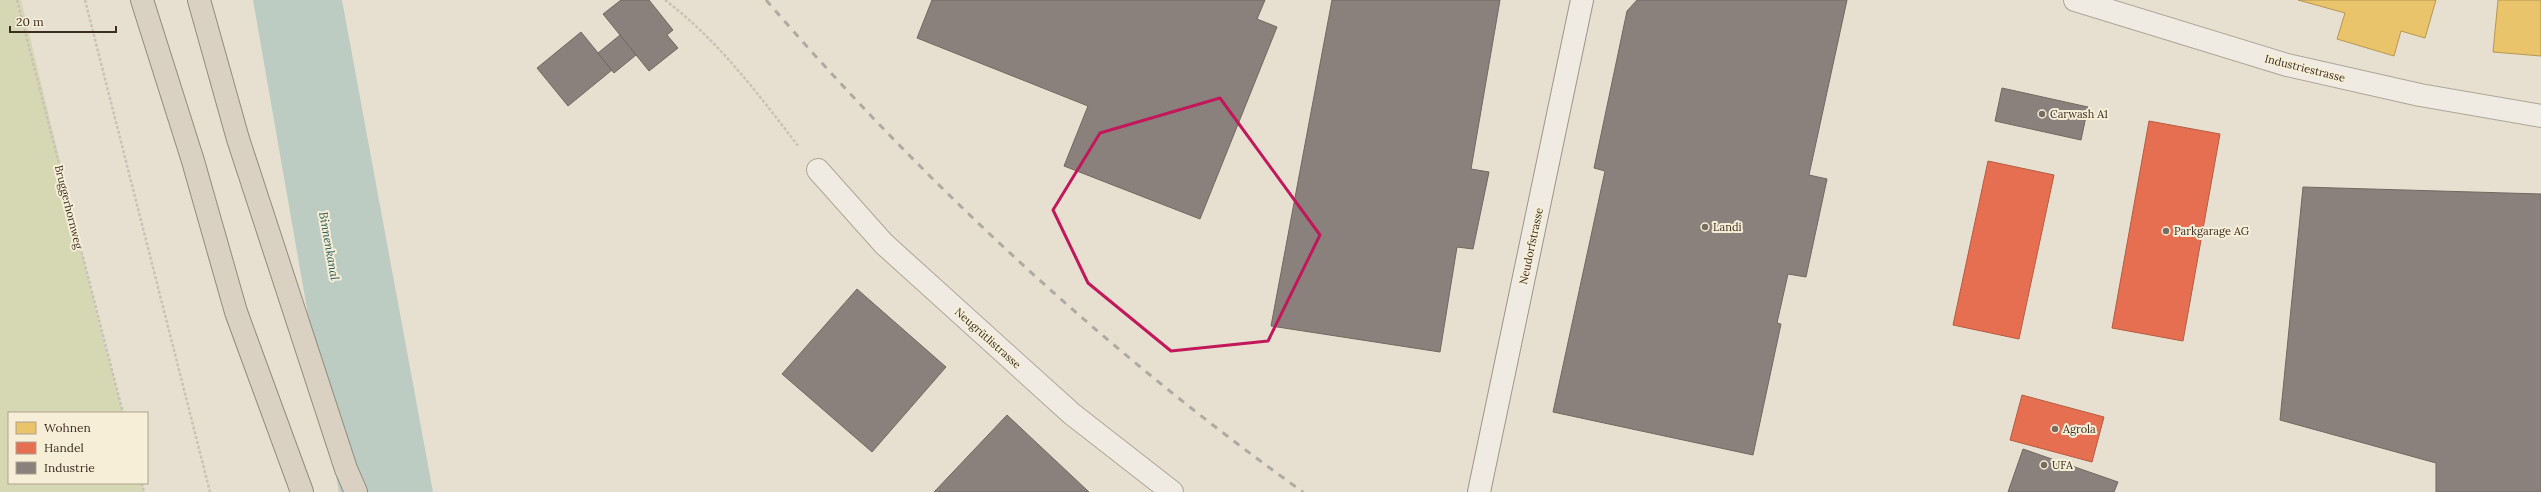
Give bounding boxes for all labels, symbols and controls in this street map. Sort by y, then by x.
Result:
scale bar [10,8,116,34]
text: 20 m [16,14,44,29]
street label: Industriestrasse [2263,51,2347,85]
place label: Carwash A1 [2050,107,2108,121]
marker: Carwash A1 [2037,109,2047,119]
street label: Bruggerhornweg [52,164,86,251]
street label: Neudorfstrasse [1516,206,1546,286]
water label: Binnenkanal [316,210,343,282]
place label: Landi [1713,220,1742,234]
marker: Landi [1700,222,1710,232]
place label: Parkgarage AG [2174,224,2250,238]
marker: Parkgarage AG [2161,226,2171,236]
street label: Neugrütlistrasse [952,305,1024,371]
legend [8,412,148,484]
text: Wohnen [44,420,91,435]
place label: Agrola [2062,422,2096,436]
marker: Agrola [2050,424,2060,434]
text: Handel [44,440,84,455]
place label: UFA [2052,458,2074,472]
text: Industrie [44,460,95,475]
marker: UFA [2039,460,2049,470]

